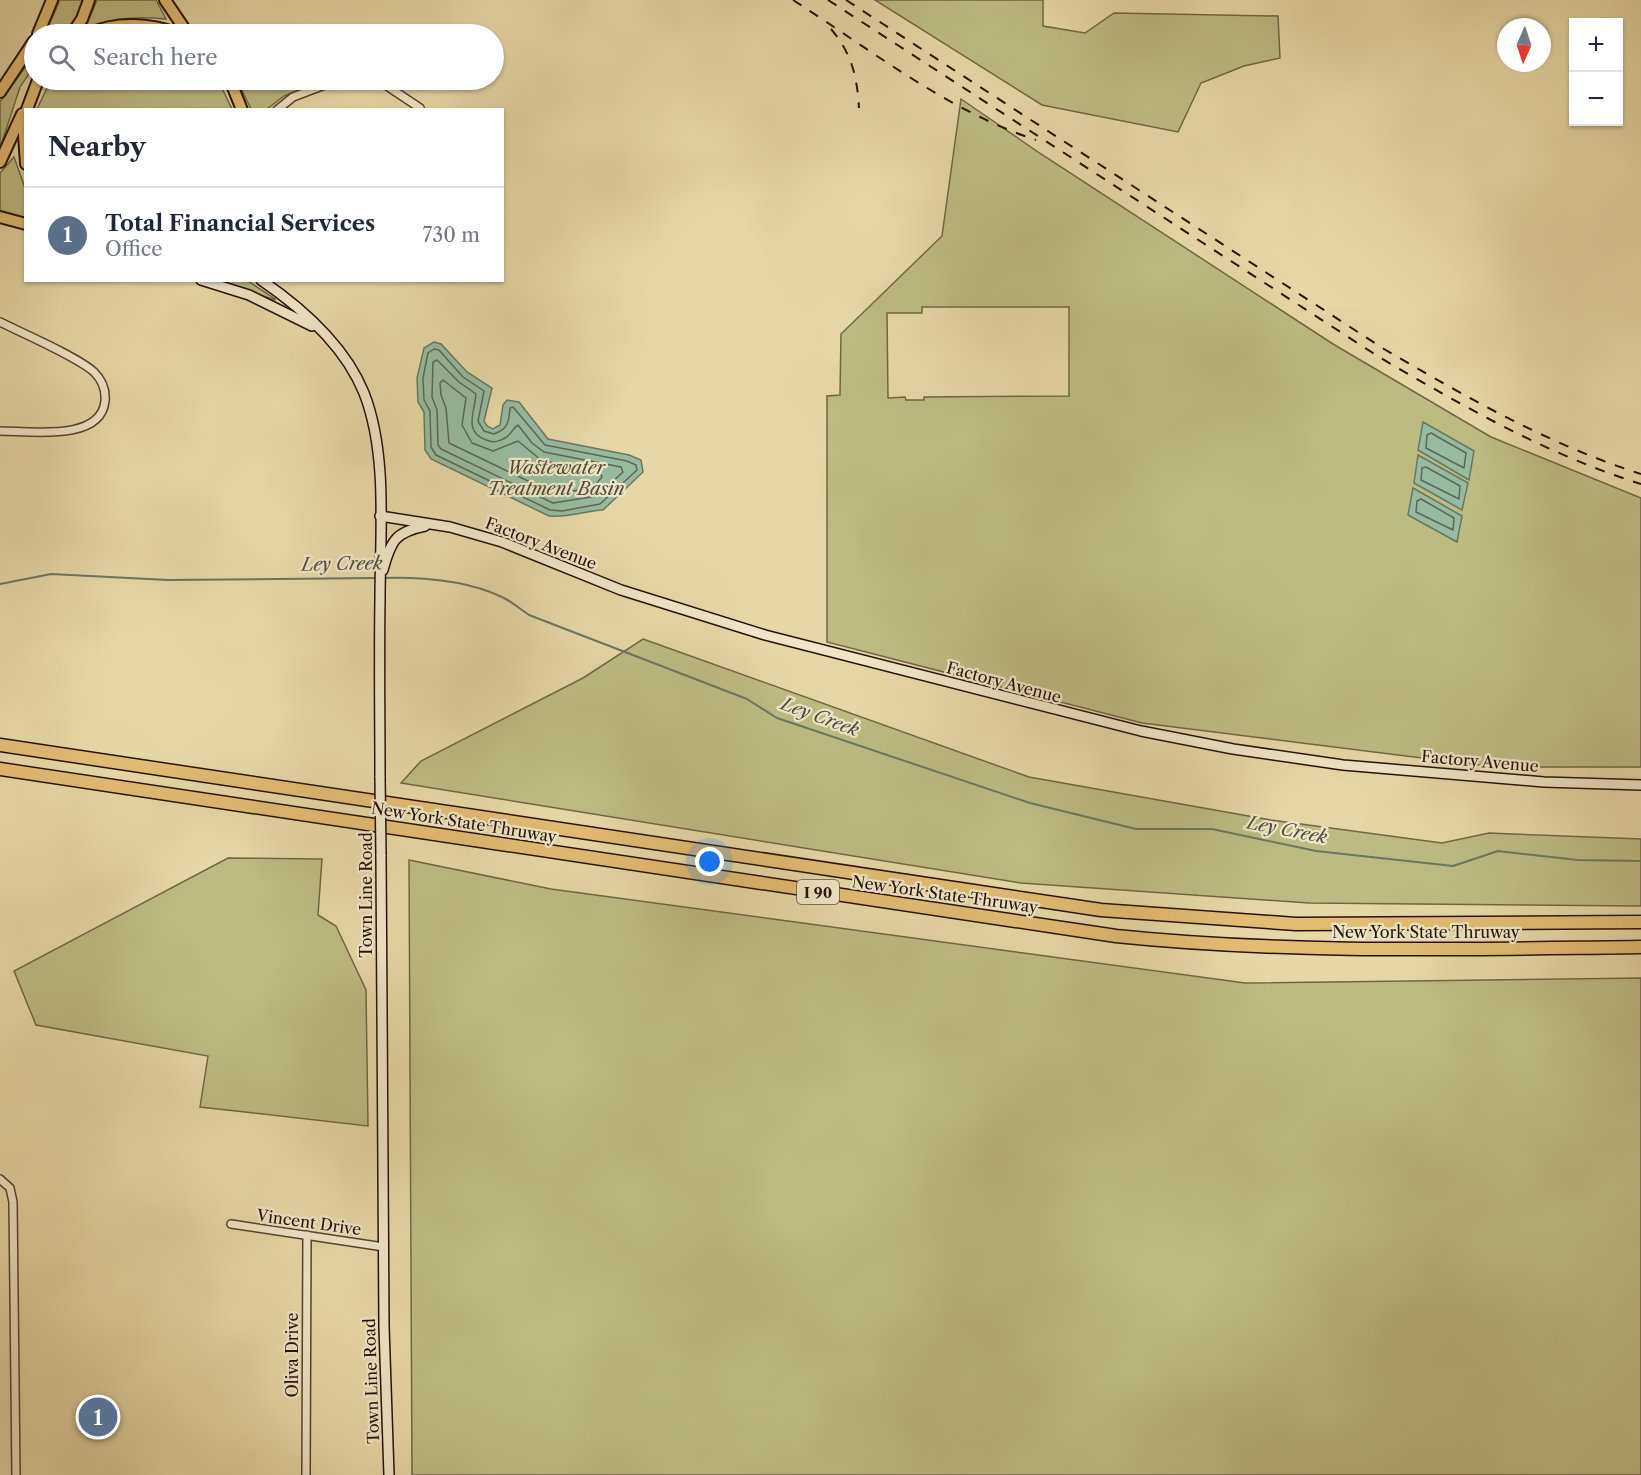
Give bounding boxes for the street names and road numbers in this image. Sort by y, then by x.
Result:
street label: Factory Avenue [482,513,600,573]
street label: Factory Avenue [945,657,1063,707]
street label: Factory Avenue [1420,746,1540,776]
street label: New York State Thruway [370,797,559,847]
street label: Town Line Road [356,832,376,958]
street label: New York State Thruway [851,871,1040,917]
road number: I 90 [797,880,839,904]
street label: New York State Thruway [1332,922,1521,942]
street label: Vincent Drive [254,1205,363,1239]
street label: Oliva Drive [282,1313,302,1397]
street label: Town Line Road [359,1318,383,1444]

